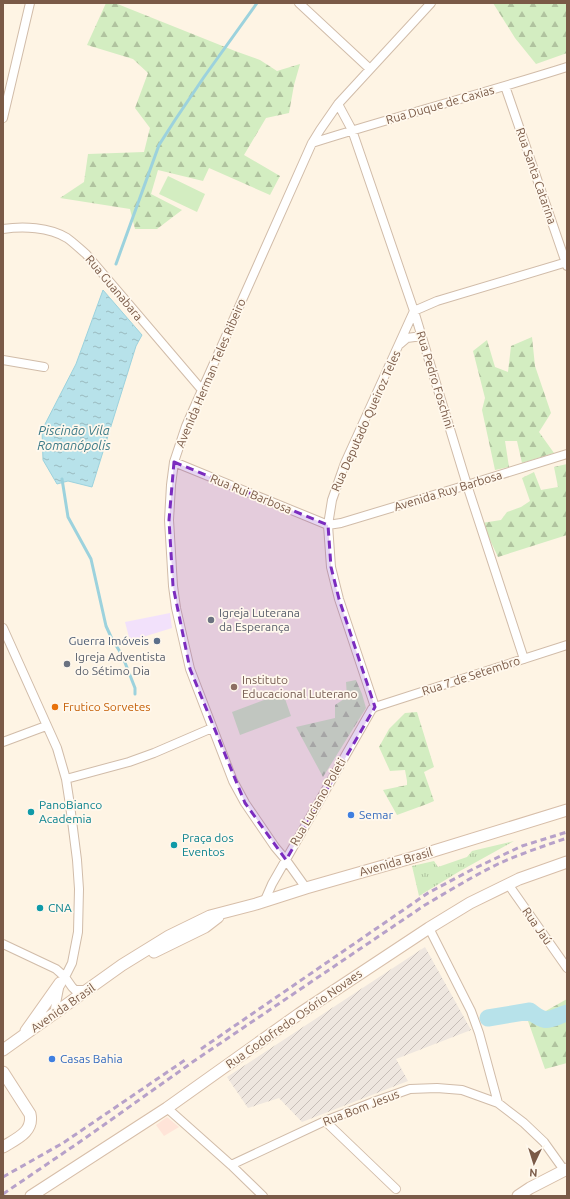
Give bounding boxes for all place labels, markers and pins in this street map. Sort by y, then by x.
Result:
place label: Igreja Luterana da Esperança [219,606,300,633]
marker: Igreja Luterana da Esperança [206,615,216,625]
place label: Guerra Imóveis [69,634,149,647]
marker: Guerra Imóveis [152,636,162,646]
place label: Igreja Adventista do Sétimo Dia [75,650,166,677]
marker: Igreja Adventista do Sétimo Dia [62,659,72,669]
place label: Instituto Educacional Luterano [242,673,358,700]
marker: Instituto Educacional Luterano [229,682,239,692]
place label: Frutico Sorvetes [63,700,151,713]
marker: Frutico Sorvetes [50,702,60,712]
place label: PanoBianco Academia [39,798,102,825]
marker: PanoBianco Academia [26,807,36,817]
place label: Semar [359,808,393,821]
marker: Semar [346,810,356,820]
place label: Praça dos Eventos [182,831,234,858]
marker: Praça dos Eventos [169,840,179,850]
place label: CNA [48,901,72,914]
marker: CNA [35,903,45,913]
place label: Casas Bahia [60,1052,123,1065]
marker: Casas Bahia [47,1054,57,1064]

